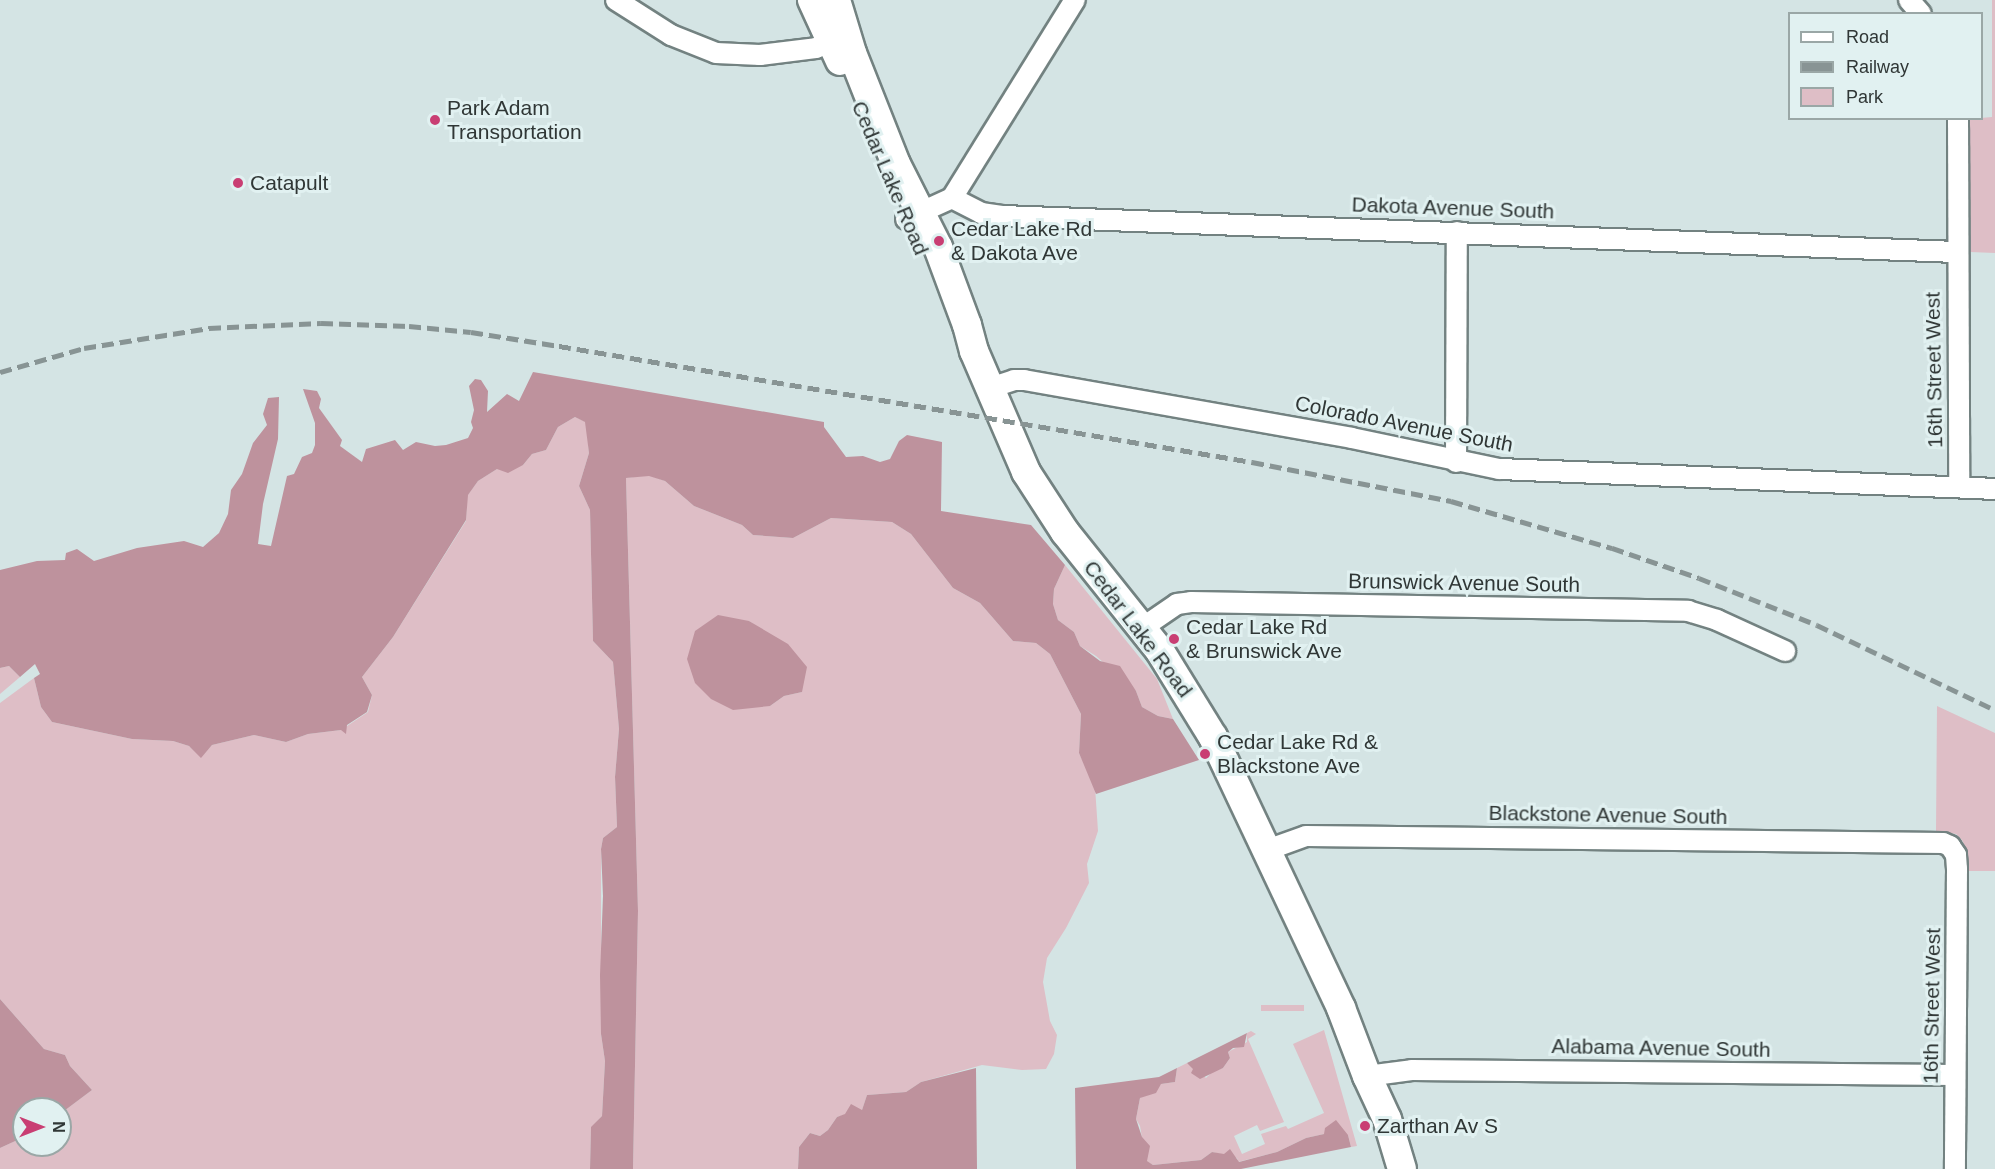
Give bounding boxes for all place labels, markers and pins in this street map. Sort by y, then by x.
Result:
place label: Park Adam Transportation [447,95,582,145]
marker: Park Adam Transportation [428,113,442,127]
place label: Catapult [250,170,328,196]
marker: Catapult [231,176,245,190]
place label: Cedar Lake Rd & Dakota Ave [951,216,1092,266]
marker: Cedar Lake Rd & Dakota Ave [932,234,946,248]
place label: Cedar Lake Rd & Brunswick Ave [1186,614,1343,664]
marker: Cedar Lake Rd & Brunswick Ave [1167,632,1181,646]
place label: Cedar Lake Rd & Blackstone Ave [1217,729,1378,779]
marker: Cedar Lake Rd & Blackstone Ave [1198,747,1212,761]
place label: Zarthan Av S [1377,1113,1499,1139]
marker: Zarthan Av S [1358,1119,1372,1133]

